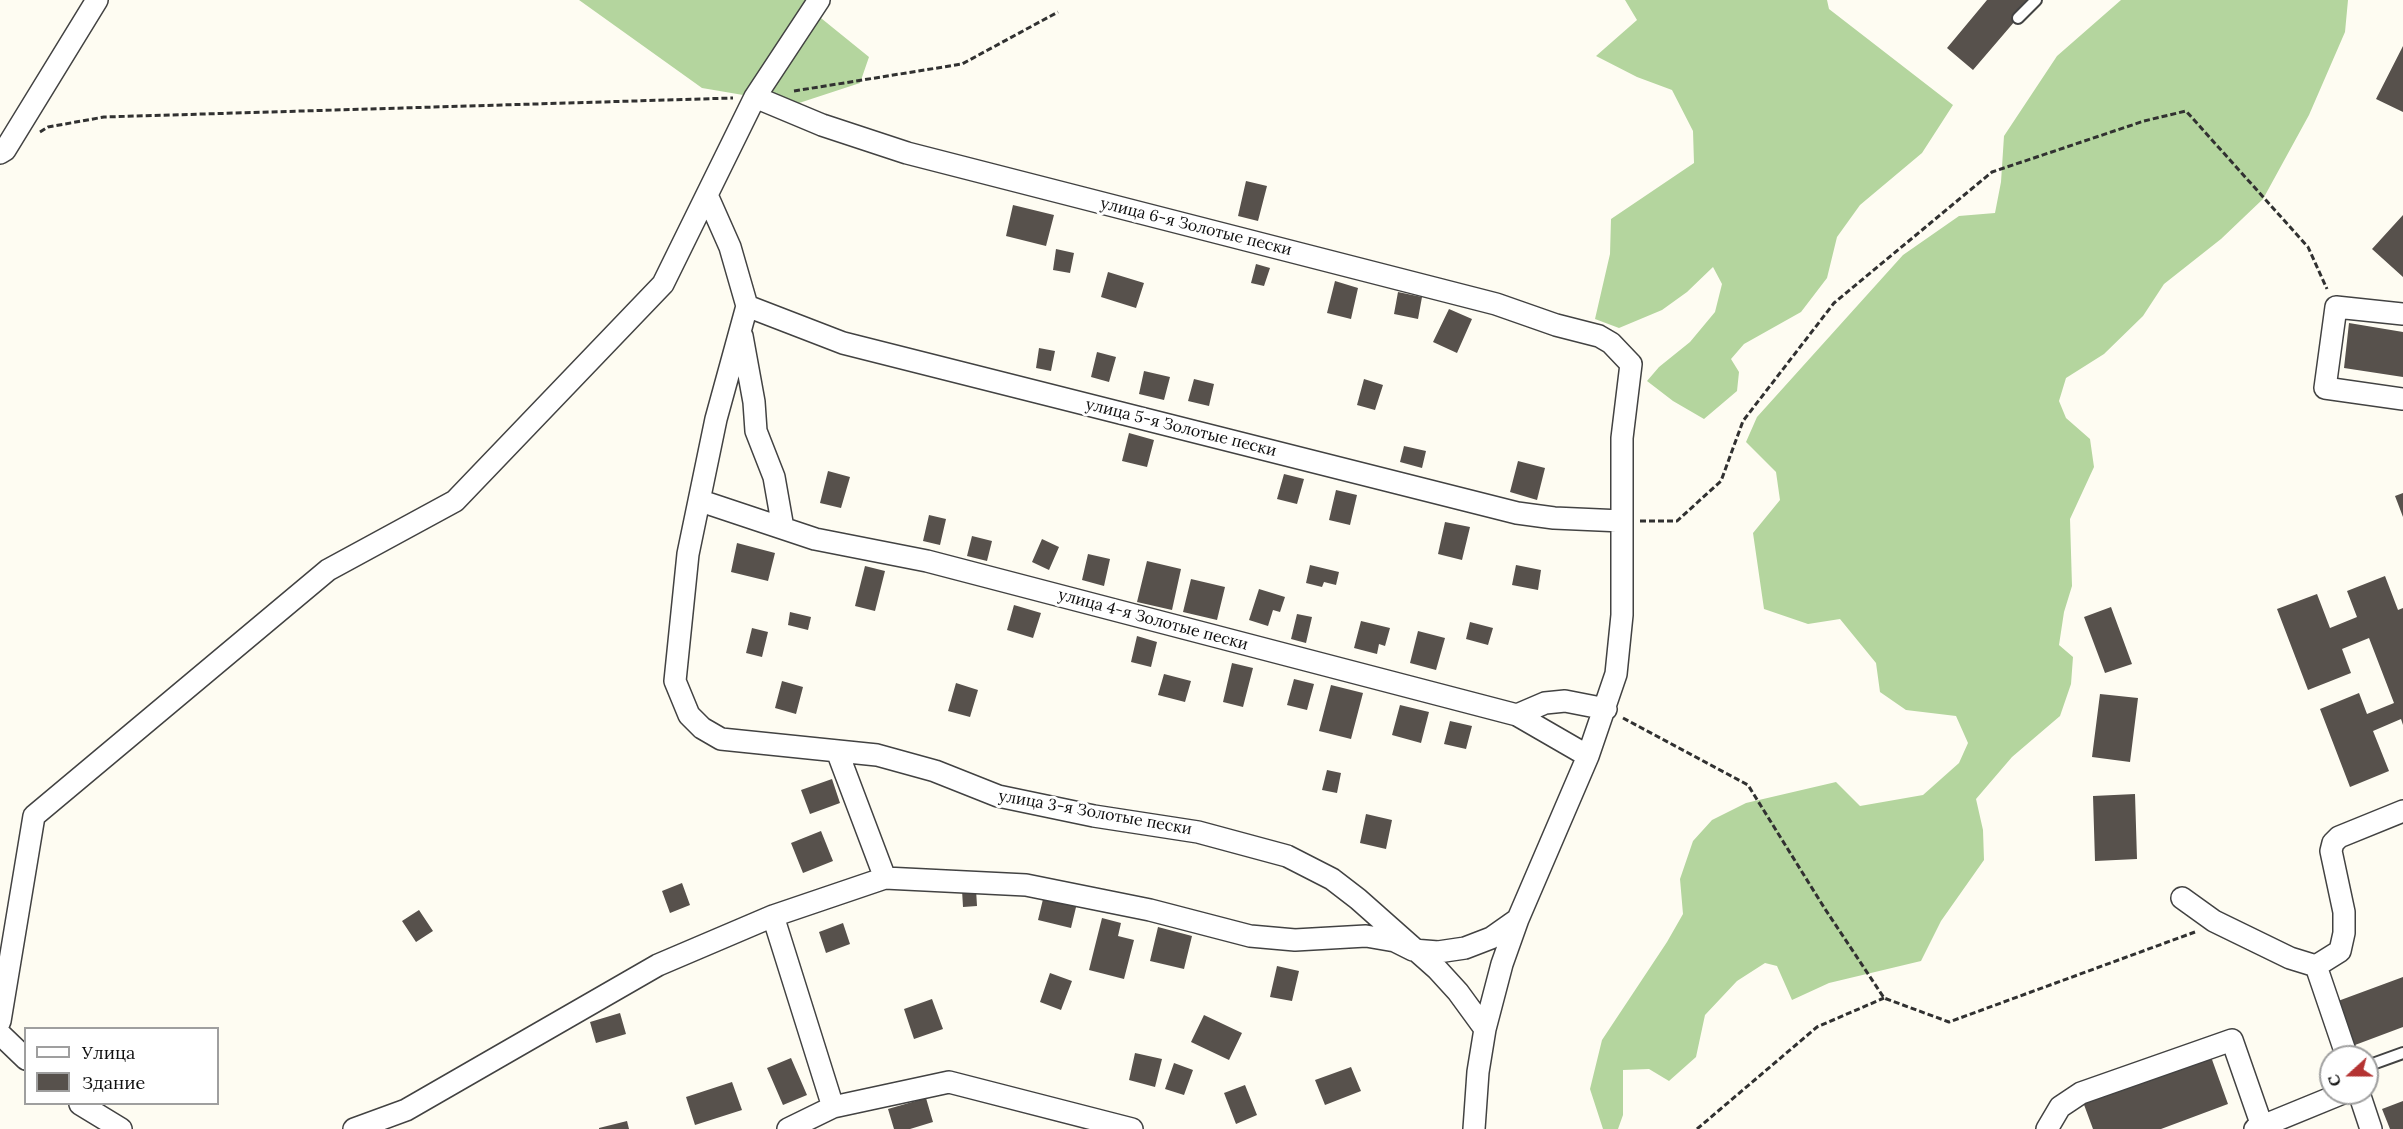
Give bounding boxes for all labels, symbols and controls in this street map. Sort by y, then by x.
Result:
street label: улица 6-я Золотые пески [1098,194,1294,260]
street label: улица 5-я Золотые пески [1084,395,1278,461]
street label: улица 4-я Золотые пески [1056,585,1250,655]
street label: улица 3-я Золотые пески [997,787,1193,839]
legend [24,1027,219,1105]
text: Улица [82,1041,135,1064]
north arrow [2319,1045,2379,1105]
text: Здание [82,1071,145,1094]
text: С [2323,1072,2345,1089]

